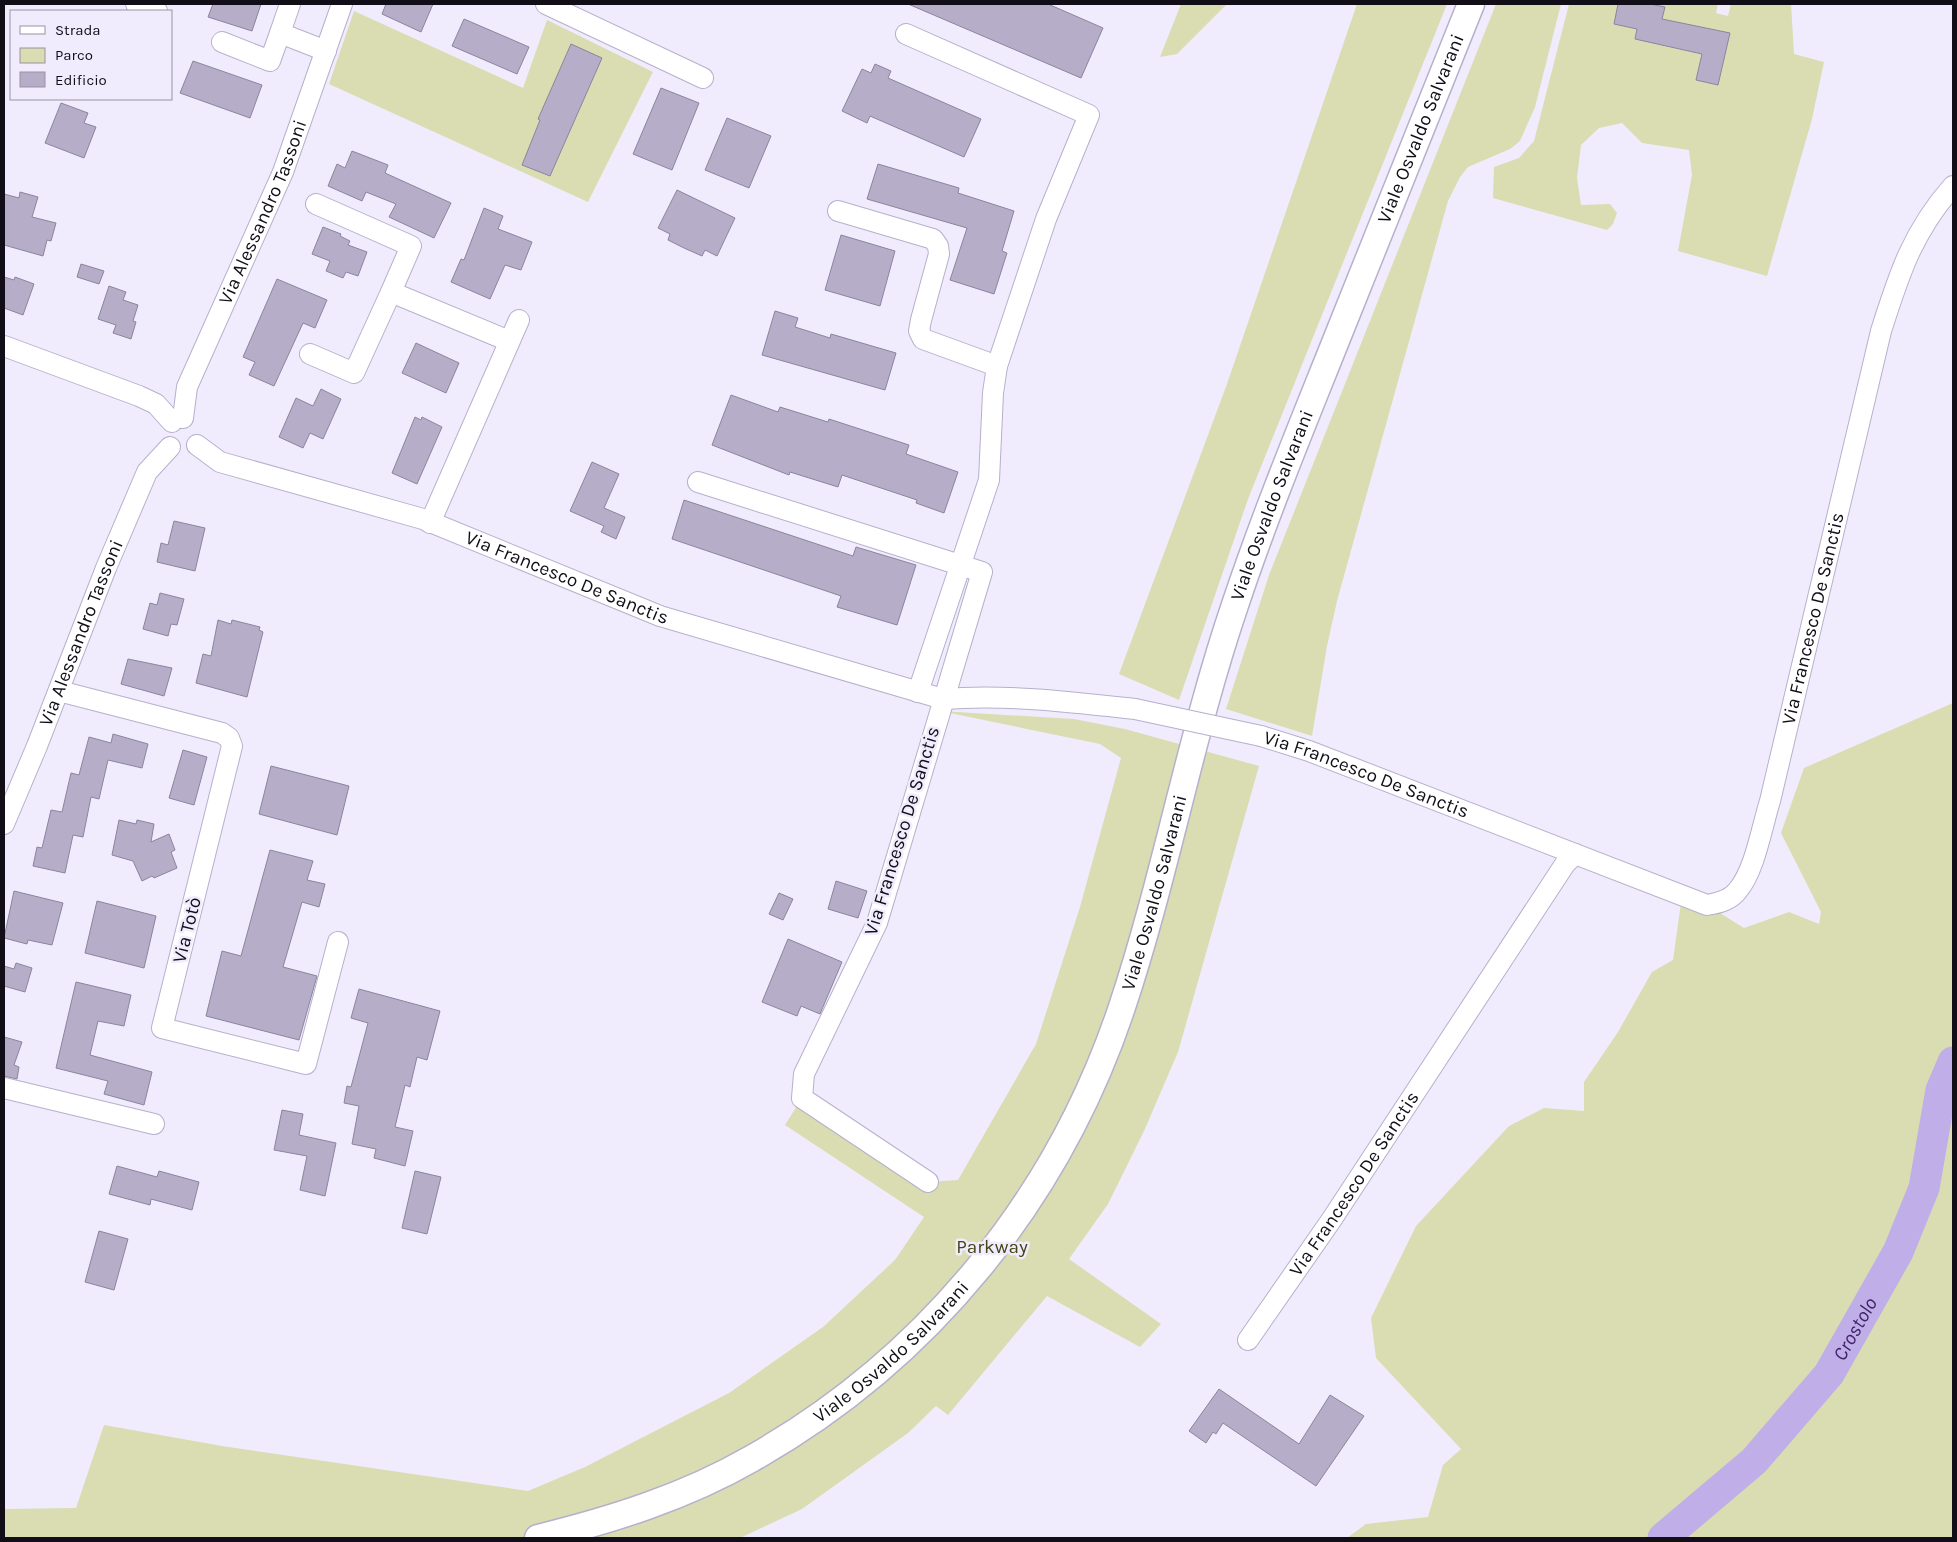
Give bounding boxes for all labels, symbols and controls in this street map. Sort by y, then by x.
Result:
legend [10,10,172,100]
text: Strada [55,21,101,39]
street label: Viale Osvaldo Salvarani [1373,31,1469,227]
text: Parco [55,46,93,64]
text: Edificio [55,71,107,89]
street label: Via Alessandro Tassoni [214,117,311,308]
street label: Viale Osvaldo Salvarani [1226,407,1318,604]
street label: Via Francesco De Sanctis [1777,510,1849,727]
street label: Via Francesco De Sanctis [462,527,671,629]
street label: Via Alessandro Tassoni [35,537,128,729]
street label: Via Francesco De Sanctis [860,724,944,938]
street label: Via Francesco De Sanctis [1261,726,1472,823]
street label: Viale Osvaldo Salvarani [1117,792,1192,993]
street label: Via Totò [168,895,206,965]
street label: Via Francesco De Sanctis [1285,1087,1424,1280]
park label: Parkway [956,1236,1028,1258]
street label: Viale Osvaldo Salvarani [809,1277,973,1428]
water label: Crostolo [1828,1293,1882,1364]

